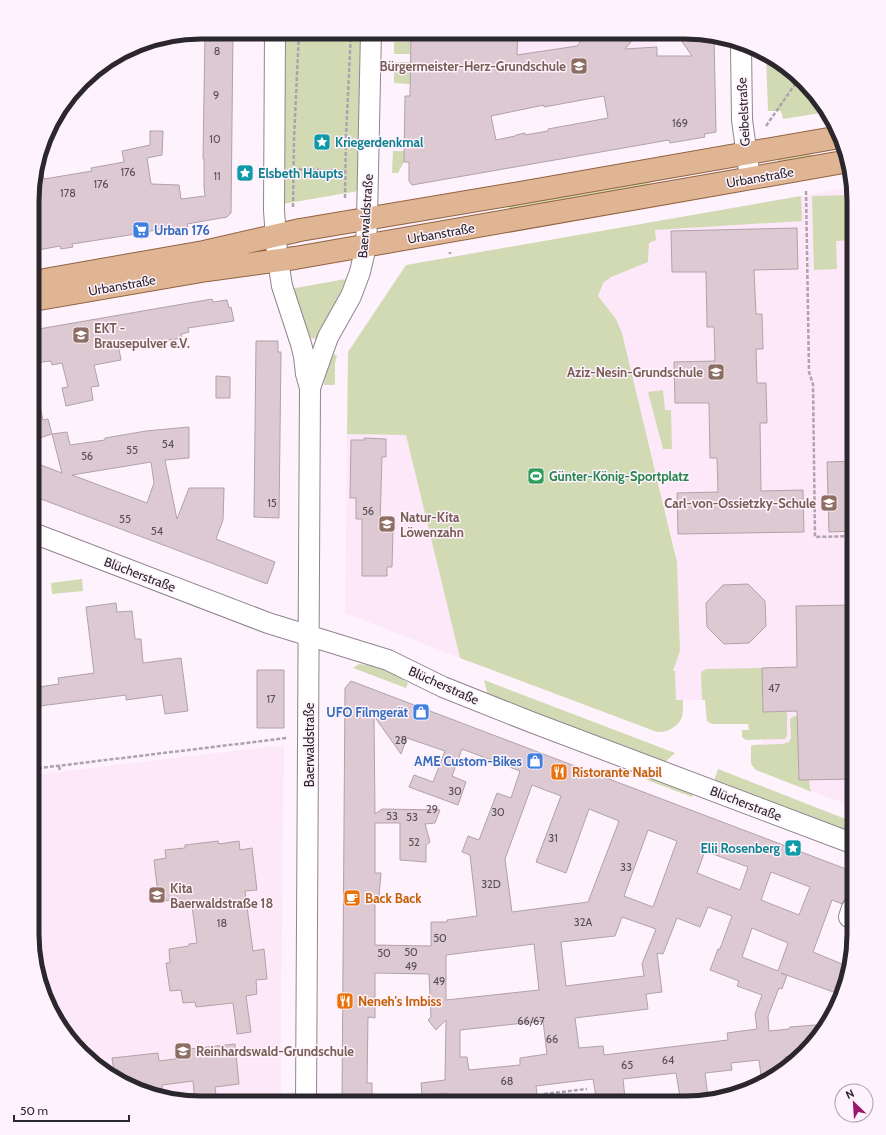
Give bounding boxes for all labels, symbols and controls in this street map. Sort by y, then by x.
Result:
house number: 8 [214,44,220,58]
school or university icon: Bürgermeister-Herz-Grundschule [569,56,589,76]
place label: Bürgermeister-Herz-Grundschule [380,58,566,74]
street label: Geibelstraße [733,77,753,147]
house number: 9 [213,88,219,102]
house number: 169 [672,116,688,130]
house number: 10 [209,132,221,146]
place icon: Kriegerdenkmal [312,132,332,152]
place label: Kriegerdenkmal [335,134,424,150]
place icon: Elsbeth Haupts [235,163,255,183]
street label: Urbanstraße [725,163,795,191]
house number: 176 [120,165,136,179]
place label: Elsbeth Haupts [258,165,344,181]
house number: 11 [213,169,221,183]
street label: Baerwaldstraße [354,173,376,259]
house number: 176 [93,177,109,191]
house number: 178 [60,186,76,200]
street label: Urbanstraße [406,219,476,247]
supermarket icon: Urban 176 [131,220,151,240]
place label: Urban 176 [154,222,210,238]
street label: Urbanstraße [87,271,157,299]
place label: EKT - Brausepulver e.V. [94,320,190,351]
school or university icon: EKT - Brausepulver e.V. [71,325,91,345]
school or university icon: Aziz-Nesin-Grundschule [706,362,726,382]
place label: Aziz-Nesin-Grundschule [567,364,703,380]
house number: 54 [162,437,175,451]
house number: 55 [126,443,138,457]
house number: 56 [81,449,93,463]
sports icon: Günter-König-Sportplatz [526,466,546,486]
place label: Günter-König-Sportplatz [549,468,689,484]
school or university icon: Carl-von-Ossietzky-Schule [819,493,839,513]
place label: Carl-von-Ossietzky-Schule [664,495,816,511]
house number: 15 [267,496,277,510]
house number: 56 [362,504,374,518]
place label: Natur-Kita Löwenzahn [400,509,464,540]
house number: 55 [119,512,131,526]
school or university icon: Natur-Kita Löwenzahn [377,514,397,534]
house number: 54 [151,524,164,538]
street label: Blücherstraße [102,553,178,595]
street label: Blücherstraße [406,662,482,708]
house number: 47 [768,681,780,695]
house number: 17 [266,692,276,706]
street label: Baerwaldstraße [301,702,317,787]
shop icon: UFO Filmgerät [411,702,431,722]
place label: UFO Filmgerät [326,704,409,720]
house number: 28 [395,733,407,747]
shop icon: AME Custom-Bikes [525,751,545,771]
place label: AME Custom-Bikes [414,753,522,769]
restaurant icon: Ristorante Nabil [549,762,569,782]
place label: Ristorante Nabil [572,764,663,780]
street label: Blücherstraße [708,782,784,824]
house number: 30 [448,784,462,798]
house number: 29 [426,802,438,816]
house number: 30 [491,805,505,819]
house number: 53 [386,809,398,823]
house number: 53 [406,810,418,824]
house number: 31 [548,831,558,845]
house number: 52 [408,835,420,849]
place icon: Elii Rosenberg [783,838,803,858]
place label: Elii Rosenberg [700,840,780,856]
house number: 33 [620,860,632,874]
house number: 32D [481,877,501,891]
place label: Kita Baerwaldstraße 18 [170,880,273,911]
school or university icon: Kita Baerwaldstraße 18 [147,885,167,905]
cafe icon: Back Back [342,888,362,908]
place label: Back Back [365,890,422,906]
house number: 32A [574,915,592,929]
house number: 18 [217,916,227,930]
house number: 50 [433,931,447,945]
house number: 50 [404,945,418,959]
house number: 50 [377,946,391,960]
house number: 49 [405,959,417,973]
house number: 49 [433,974,445,988]
restaurant icon: Neneh's Imbiss [335,991,355,1011]
place label: Neneh's Imbiss [358,993,442,1009]
house number: 66/67 [517,1014,545,1028]
house number: 66 [546,1032,558,1046]
school or university icon: Reinhardswald-Grundschule [173,1041,193,1061]
place label: Reinhardswald-Grundschule [196,1043,354,1059]
house number: 64 [662,1053,675,1067]
house number: 65 [621,1058,633,1072]
house number: 68 [501,1074,513,1088]
north arrow [834,1083,874,1123]
text: N [843,1086,856,1102]
scale bar [14,1097,129,1123]
text: 50 m [20,1103,48,1118]

